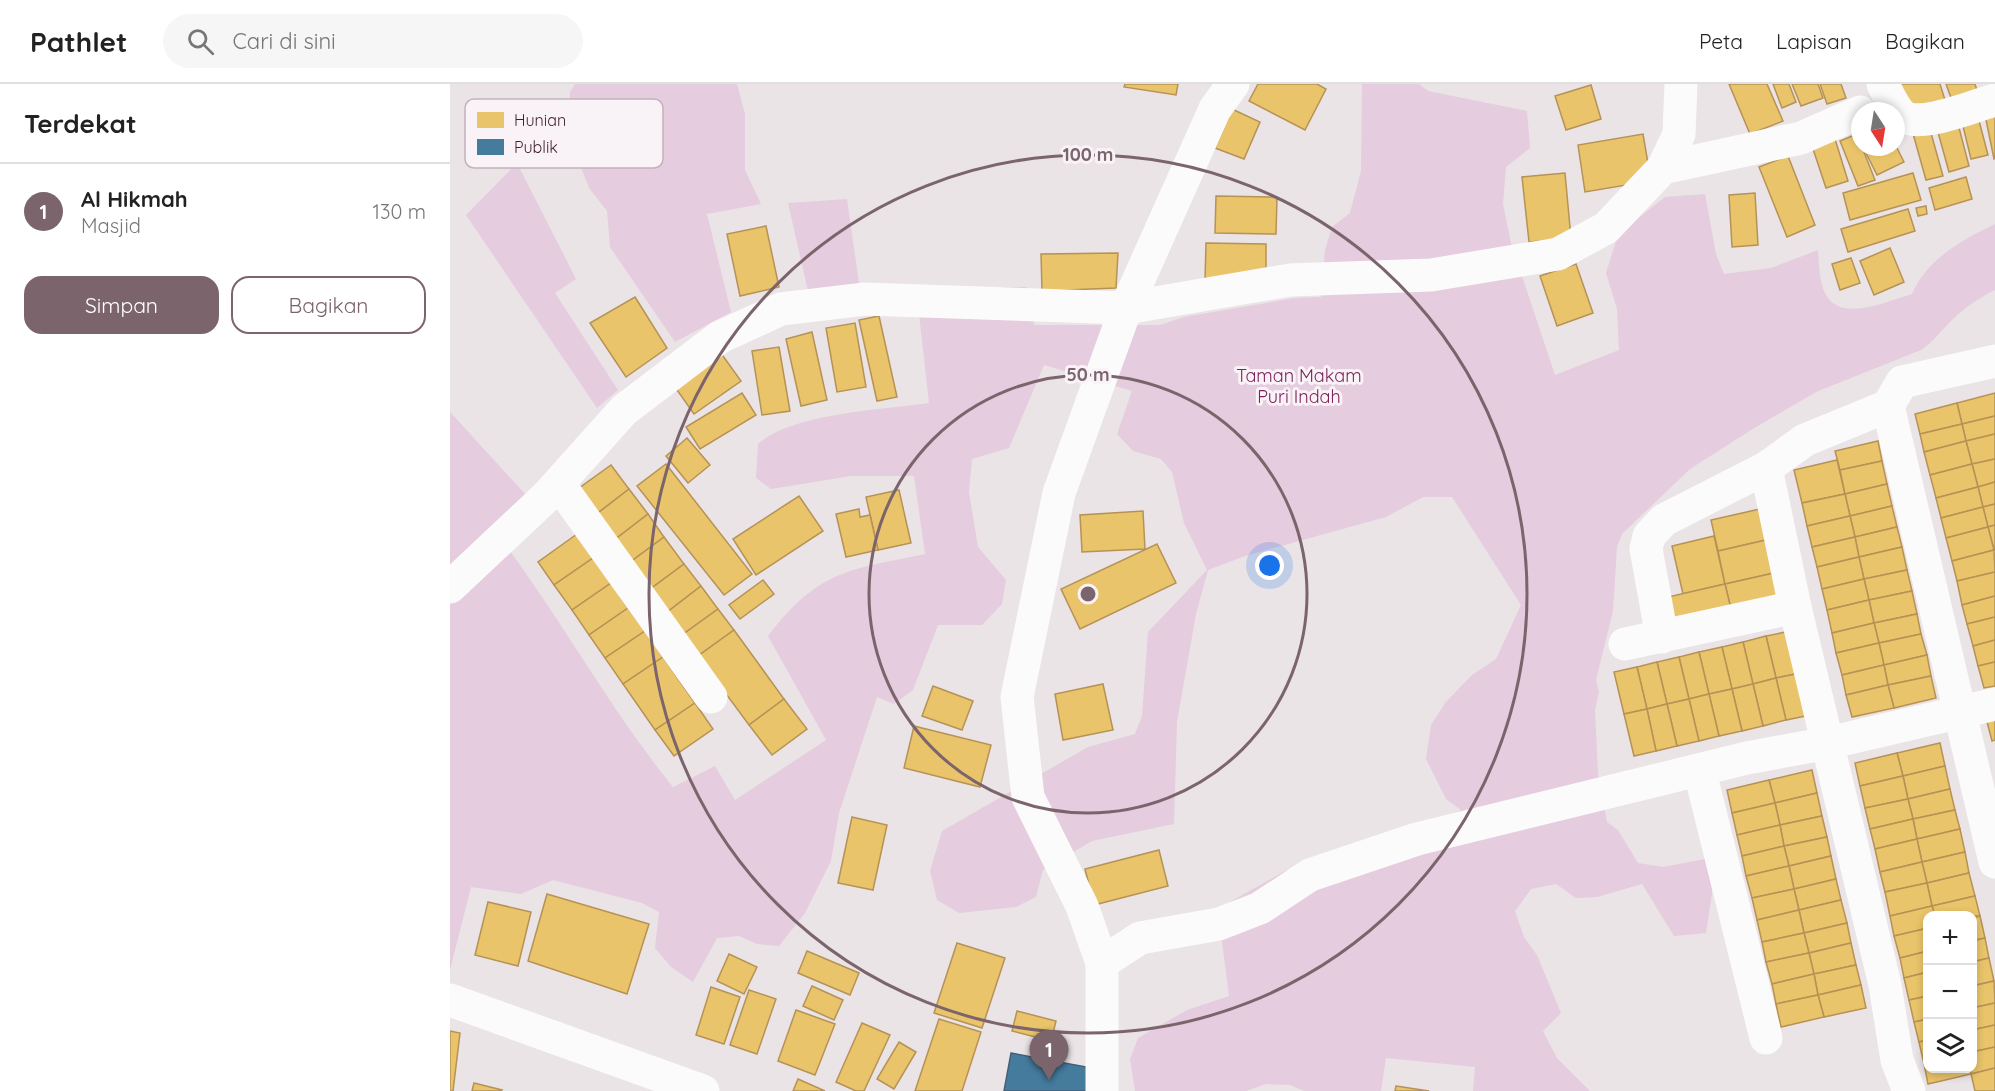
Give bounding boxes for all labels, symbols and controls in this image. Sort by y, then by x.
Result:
search box [163,14,583,68]
text: Pathlet [30,24,127,59]
icon: search [184,25,217,58]
text: Cari di sini [232,27,336,55]
text: Peta [1699,28,1743,54]
text: Lapisan [1776,28,1852,54]
text: Bagikan [1885,28,1965,54]
legend [465,99,663,168]
north arrow [1851,102,1905,156]
text: Terdekat [24,107,137,140]
text: Hunian [514,110,566,130]
text: Publik [514,137,558,157]
text: 100 m [1063,143,1113,166]
text: Al Hikmah [81,185,188,213]
text: 1 [40,199,47,224]
text: 130 m [373,199,426,224]
text: Masjid [81,213,141,238]
button: Simpan [24,276,219,334]
button: Bagikan [231,276,426,334]
text: 50 m [1066,363,1110,386]
park label: Taman Makam Puri Indah [1236,364,1362,408]
your location [1255,551,1284,580]
centre of rings [1078,584,1098,604]
map controls [1923,911,1977,1073]
button: + [1923,911,1977,965]
button: − [1923,965,1977,1019]
button: layers [1923,1019,1977,1073]
pin: 1 [1030,1030,1068,1080]

